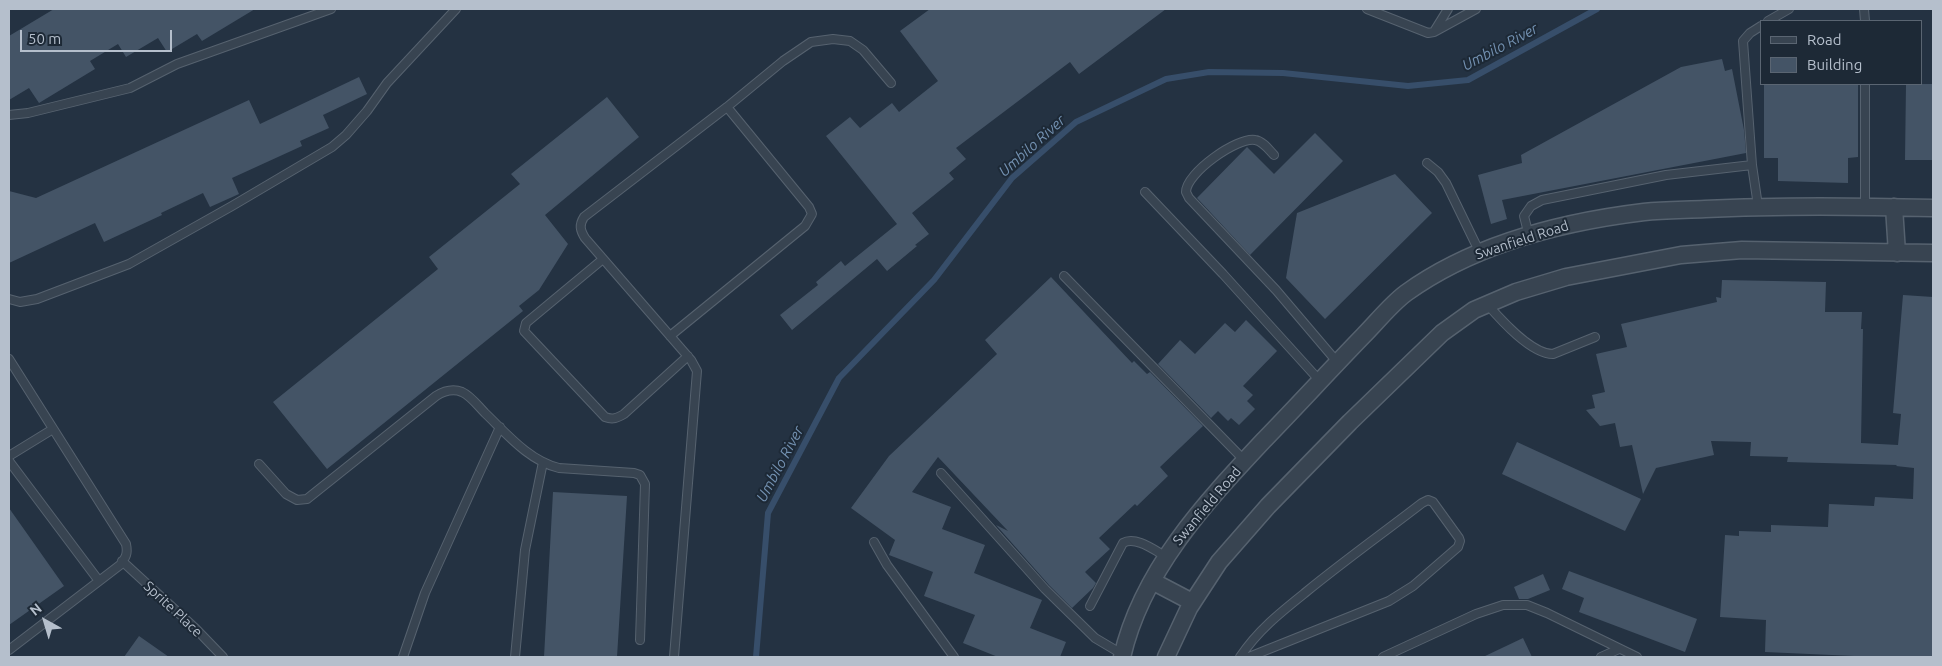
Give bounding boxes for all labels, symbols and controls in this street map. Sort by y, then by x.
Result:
water label: Umbilo River [1459,19,1541,75]
scale bar [22,20,175,52]
legend [1760,20,1922,85]
text: 50 m [28,30,61,47]
text: Road [1807,31,1842,48]
text: Building [1807,56,1862,73]
water label: Umbilo River [995,111,1069,181]
street label: Swanfield Road [1473,217,1571,263]
water label: Umbilo River [752,423,808,505]
street label: Swanfield Road [1169,463,1245,549]
street label: Sprite Place [140,578,206,640]
north arrow [20,596,70,646]
text: N [26,600,45,619]

